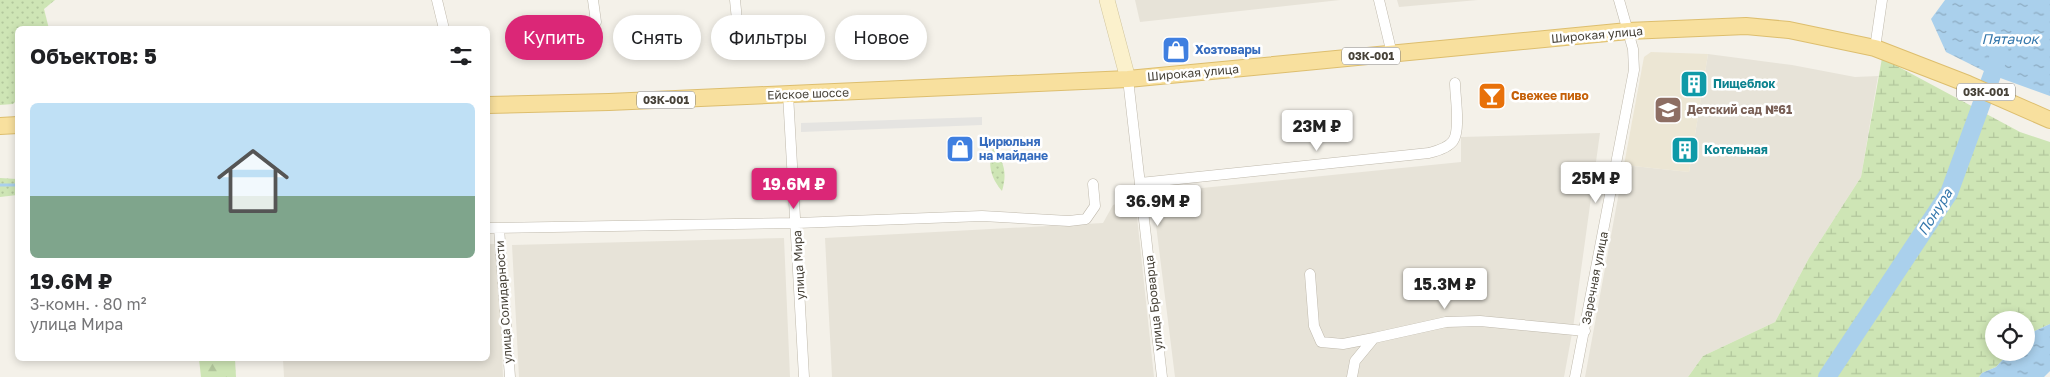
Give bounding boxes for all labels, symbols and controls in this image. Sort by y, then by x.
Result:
chip: Купить [505,15,603,60]
chip: Снять [613,15,701,60]
chip: Фильтры [711,15,825,60]
chip: Новое [835,15,927,60]
street label: Широкая улица [1550,23,1643,46]
water label: Пятачок [1981,30,2041,47]
shop icon: Хозтовары [1161,35,1191,65]
icon: filters [447,42,475,70]
place label: Хозтовары [1195,42,1261,57]
text: Объектов: 5 [30,43,157,69]
road number: 03К-001 [1342,48,1400,64]
street label: Широкая улица [1146,61,1239,84]
building icon: Пищеблок [1679,69,1709,99]
place label: Пищеблок [1713,76,1775,91]
bar icon: Свежее пиво [1477,81,1507,111]
road number: 03К-001 [1957,84,2015,100]
street label: Ейское шоссе [767,85,849,102]
place label: Свежее пиво [1511,88,1589,103]
road number: 03К-001 [637,92,695,108]
school or university icon: Детский сад №61 [1653,95,1683,125]
place label: Детский сад №61 [1687,102,1792,117]
pin: 23M ₽ [1282,110,1352,152]
text: 23M ₽ [1293,116,1341,136]
shop icon: Цирюльня на майдане [945,134,975,164]
place label: Цирюльня на майдане [979,134,1048,163]
building icon: Котельная [1670,135,1700,165]
icon: home [208,136,298,226]
place label: Котельная [1704,142,1768,157]
pin: 25M ₽ [1561,162,1631,204]
pin: 19.6M ₽ [748,168,840,210]
text: 25M ₽ [1572,168,1620,188]
text: 19.6M ₽ [763,174,825,194]
pin: 36.9M ₽ [1112,184,1204,227]
water label: Понура [1914,184,1956,238]
text: 36.9M ₽ [1126,191,1190,211]
street label: улица Мира [789,230,808,300]
street label: Заречная улица [1578,230,1611,326]
street label: улица Солидарности [492,240,515,364]
street label: улица Броварца [1141,255,1166,352]
text: 19.6M ₽ [30,268,112,294]
pin: 15.3M ₽ [1399,268,1491,310]
text: 15.3M ₽ [1414,274,1476,294]
text: 3-комн. · 80 m² [30,294,146,314]
map controls [1985,311,2035,361]
button: locate [1985,311,2035,361]
text: улица Мира [30,314,123,334]

